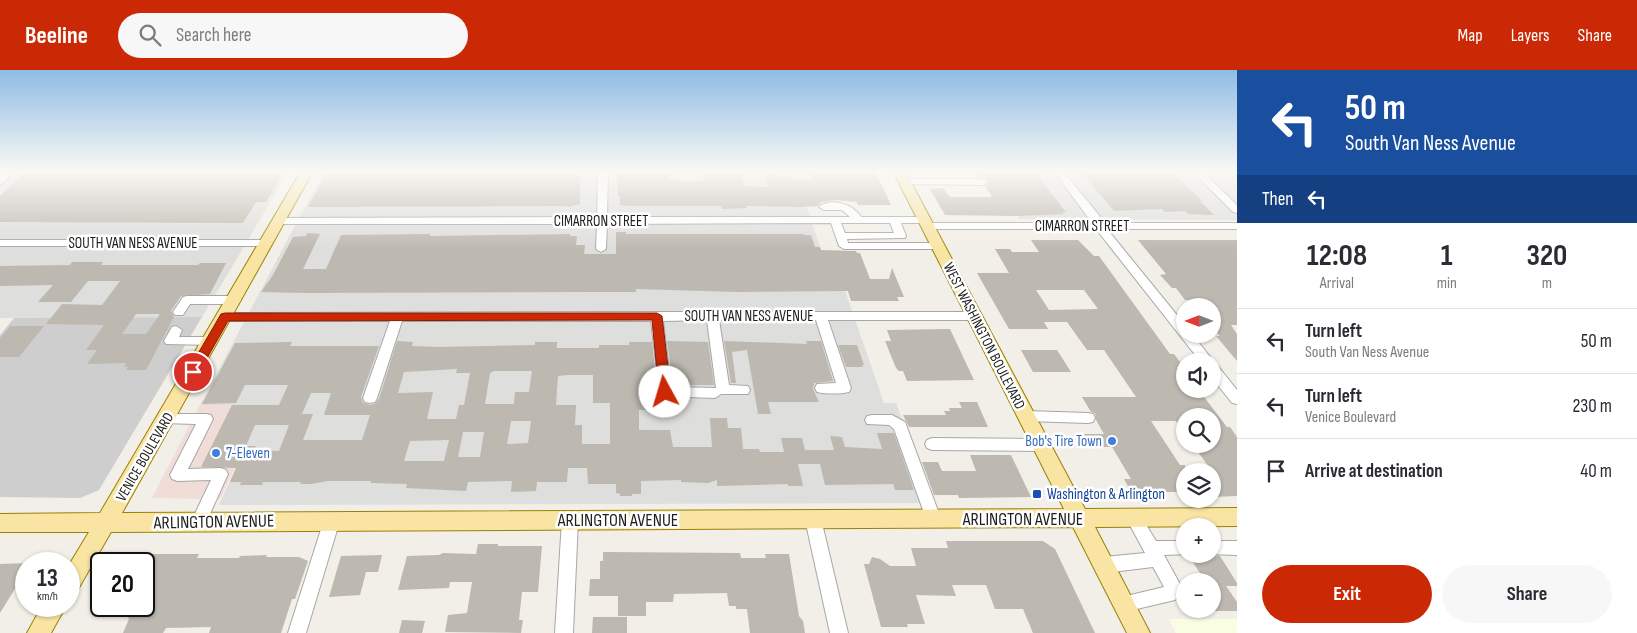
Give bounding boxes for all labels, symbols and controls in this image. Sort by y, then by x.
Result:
search box [118,13,468,58]
text: Beeline [25,21,88,50]
icon: search [136,21,164,49]
text: Search here [176,24,251,47]
text: Map [1458,25,1483,46]
text: Layers [1511,25,1550,46]
text: Share [1578,25,1612,46]
text: 50 m [1345,87,1406,130]
icon: left [1262,90,1327,155]
text: South Van Ness Avenue [1345,130,1516,157]
icon: left [1303,185,1331,213]
text: Then [1262,188,1293,211]
street label: CIMARRON STREET [554,212,648,231]
street label: CIMARRON STREET [1035,217,1129,236]
street label: SOUTH VAN NESS AVENUE [68,234,198,253]
text: 12:08 [1307,238,1367,274]
text: 1 [1441,238,1453,274]
text: 320 [1526,238,1567,274]
street label: WEST WASHINGTON BOULEVARD [939,259,1029,413]
text: Arrival [1320,274,1354,293]
text: min [1437,274,1457,293]
text: m [1542,274,1552,293]
north arrow [1176,298,1221,342]
map controls [1176,298,1221,618]
street label: SOUTH VAN NESS AVENUE [684,307,814,326]
text: Turn left [1305,320,1362,343]
icon: left [1262,327,1290,355]
text: 50 m [1581,330,1612,353]
text: South Van Ness Avenue [1305,343,1429,362]
pin [172,351,214,393]
button: sound [1176,353,1221,398]
icon: arrive [179,358,207,386]
position arrow [638,365,690,417]
text: Turn left [1305,385,1362,408]
icon: left [1262,392,1290,420]
text: 230 m [1572,395,1612,418]
button: search [1176,408,1221,453]
text: Venice Boulevard [1305,408,1396,427]
street label: VENICE BOULEVARD [112,409,178,505]
place label: Bob's Tire Town [1025,432,1102,451]
marker: Bob's Tire Town [1106,435,1118,447]
place label: 7-Eleven [226,444,270,463]
marker: 7-Eleven [210,447,222,459]
icon: arrive [1262,457,1290,485]
text: Arrive at destination [1305,460,1443,483]
text: 40 m [1580,460,1612,483]
button: layers [1176,463,1221,508]
place label: Washington & Arlington [1047,485,1165,504]
marker: Washington & Arlington [1031,488,1043,500]
street label: ARLINGTON AVENUE [962,509,1083,530]
street label: ARLINGTON AVENUE [153,510,274,534]
street label: ARLINGTON AVENUE [557,510,678,531]
button: + [1176,518,1221,563]
speed limit sign: 20 [90,552,155,617]
text: 13 [37,563,58,594]
button: Exit [1262,565,1432,623]
button: Share [1442,565,1612,623]
button: − [1176,573,1221,618]
text: km/h [37,589,58,604]

